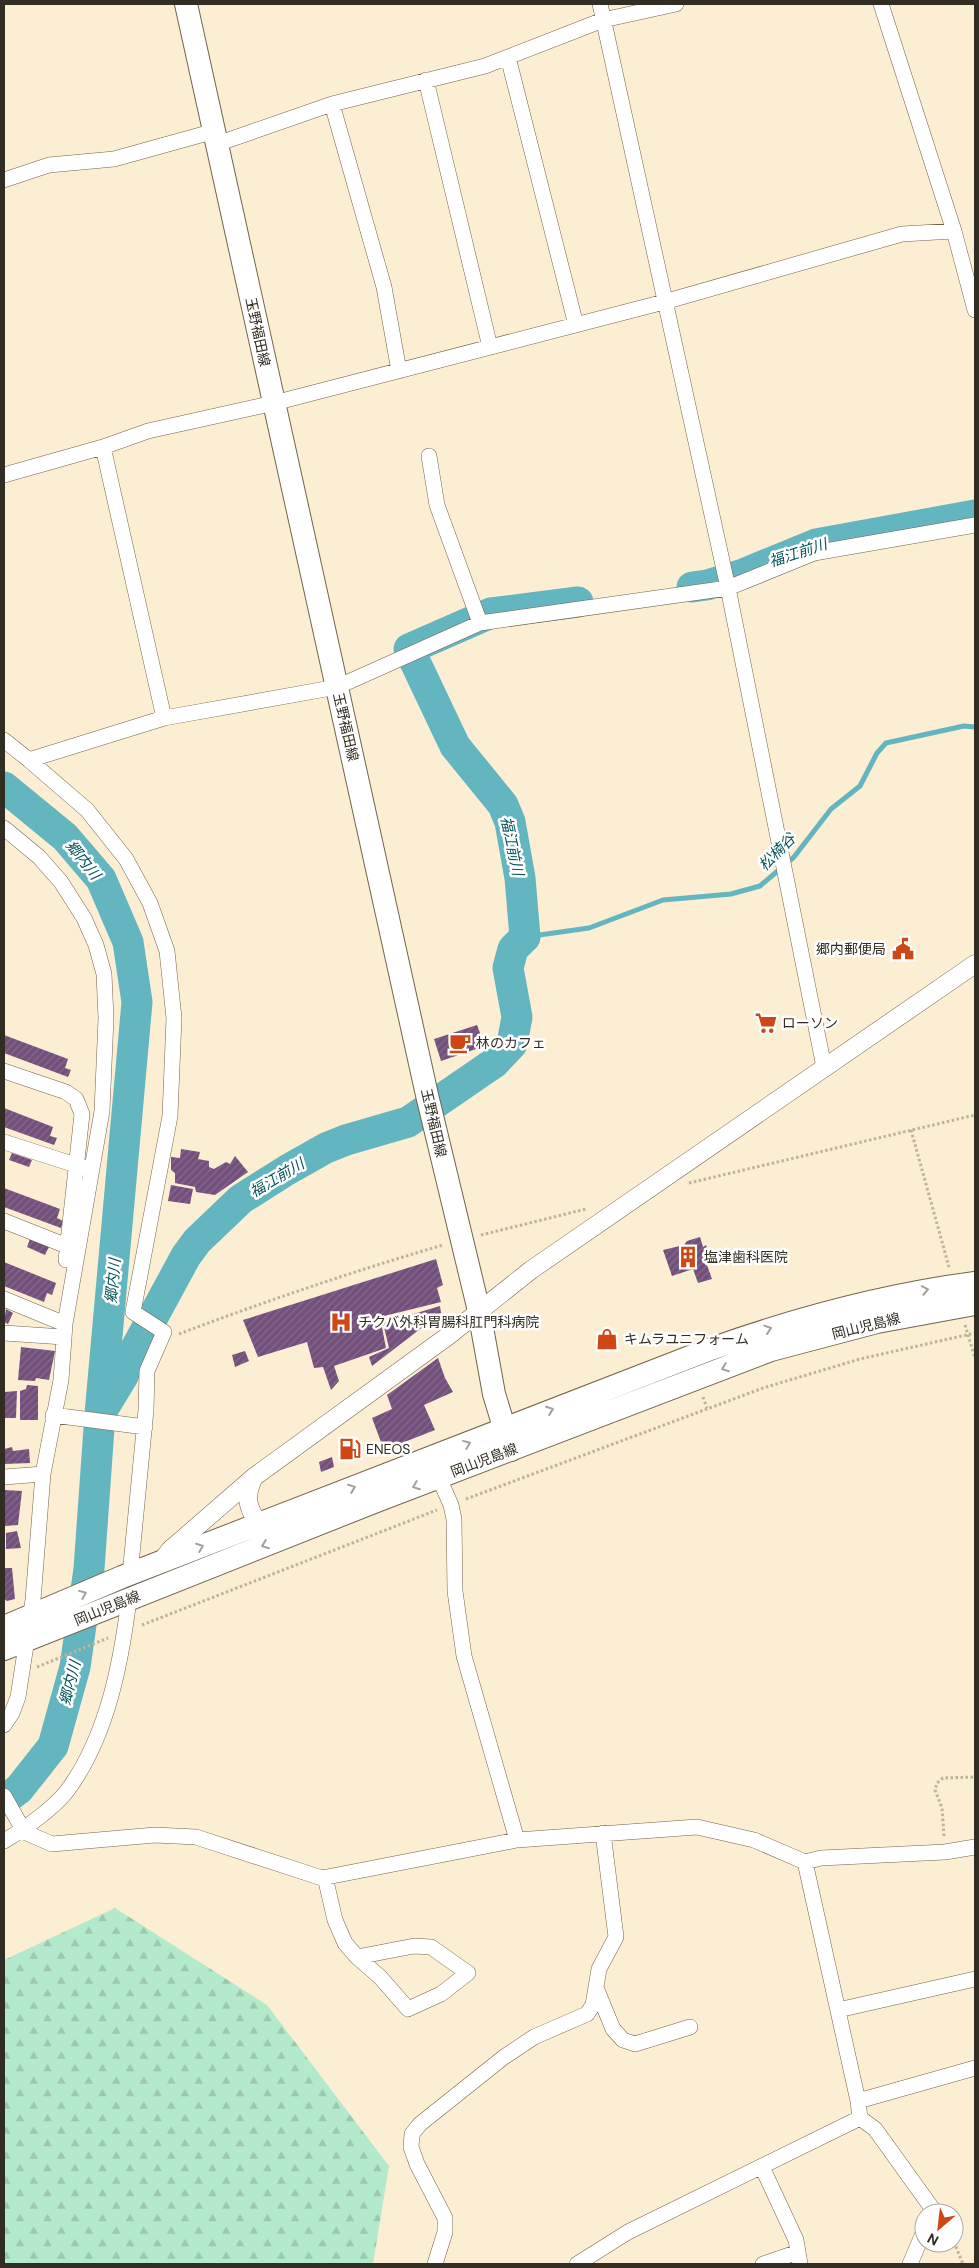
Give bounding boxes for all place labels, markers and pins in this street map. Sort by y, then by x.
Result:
public building icon: 郷内郵便局 [890,936,916,962]
place label: 郷内郵便局 [816,940,886,958]
supermarket icon: ローソン [753,1010,779,1036]
place label: ローソン [782,1014,838,1032]
cafe icon: 林のカフェ [447,1030,473,1056]
place label: 林のカフェ [476,1034,546,1052]
building icon: 塩津歯科医院 [675,1244,701,1270]
place label: 塩津歯科医院 [704,1248,788,1266]
hospital icon: チクバ外科胃腸科肛門科病院 [328,1309,354,1335]
place label: チクバ外科胃腸科肛門科病院 [358,1313,539,1331]
shop icon: キムラユニフォーム [594,1326,620,1352]
place label: キムラユニフォーム [624,1330,749,1348]
fuel station icon: ENEOS [337,1436,363,1462]
place label: ENEOS [366,1440,410,1458]

